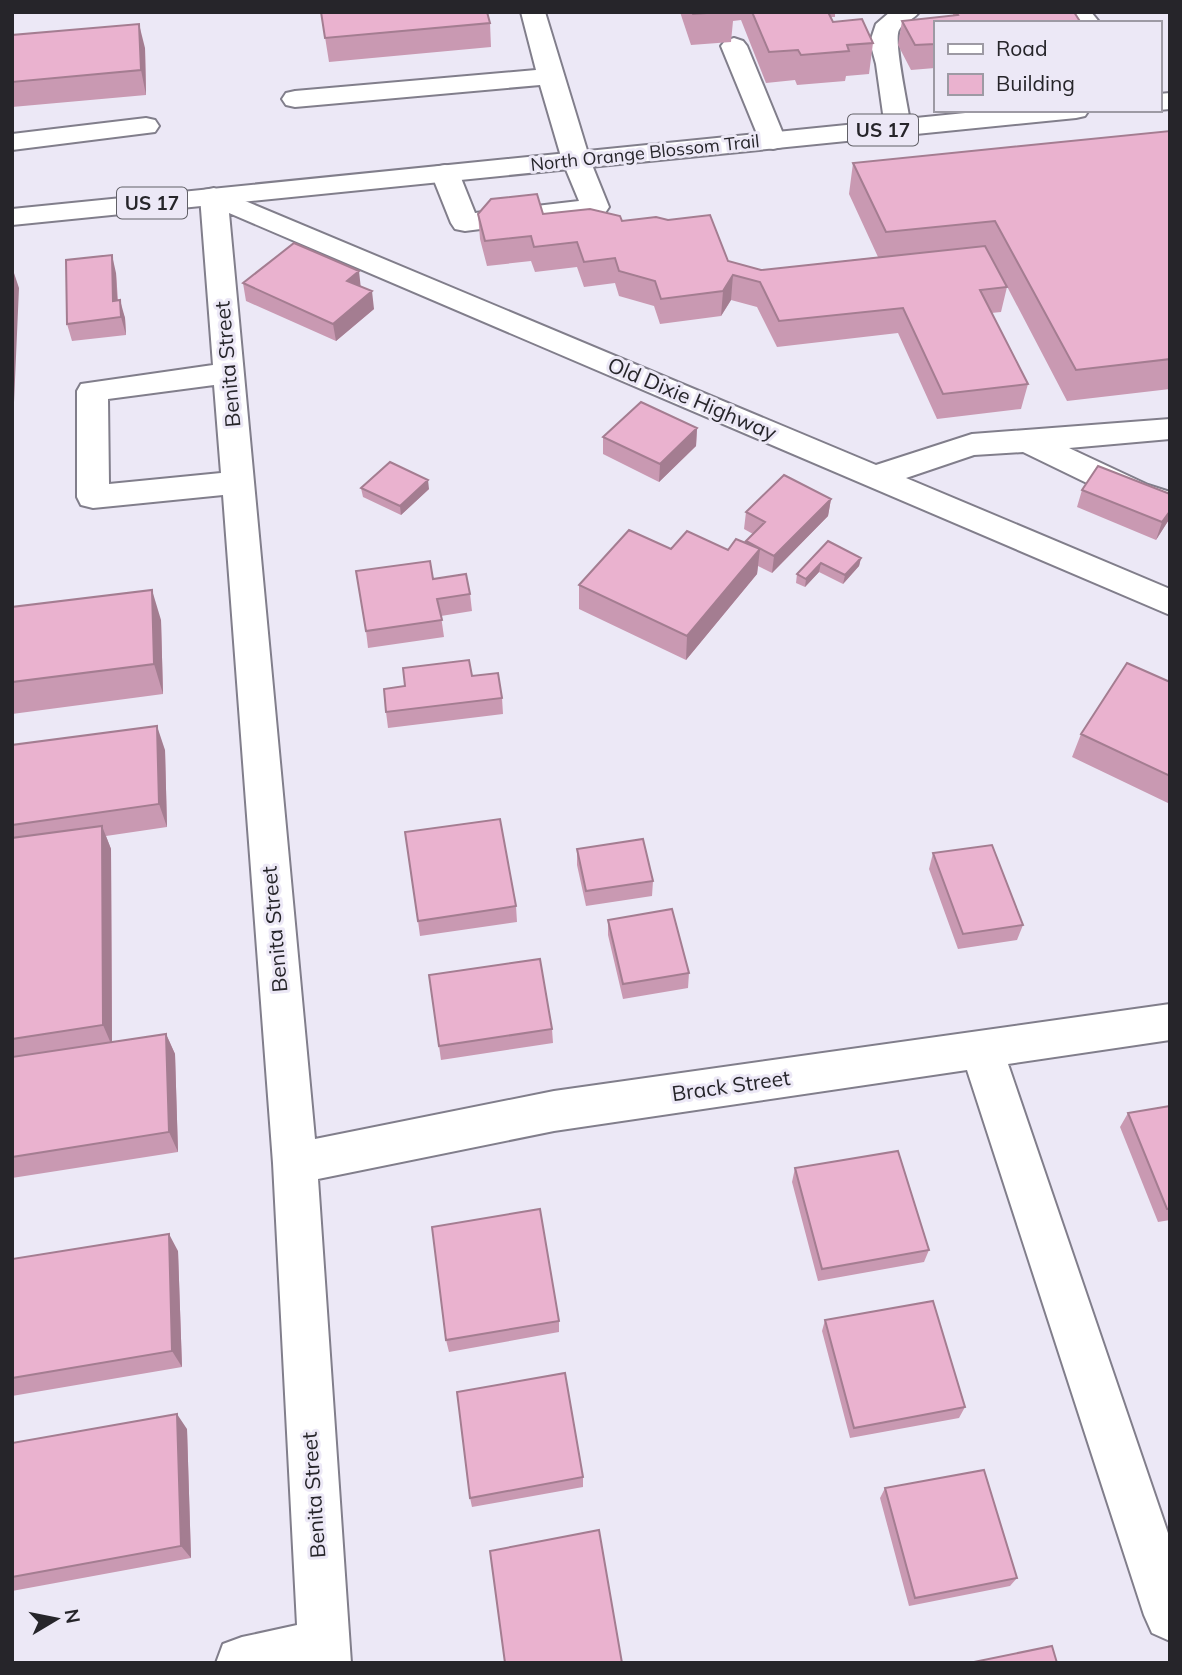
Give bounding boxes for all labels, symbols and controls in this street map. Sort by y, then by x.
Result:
legend [934,21,1161,112]
text: Road [996,35,1047,61]
text: Building [996,70,1075,96]
road number: US 17 [848,114,918,146]
street label: North Orange Blossom Trail [529,129,761,176]
road number: US 17 [117,188,187,218]
street label: Benita Street [209,300,245,428]
street label: Old Dixie Highway [604,351,781,445]
street label: Benita Street [256,865,292,993]
street label: Brack Street [670,1064,792,1106]
street label: Benita Street [296,1431,330,1559]
north arrow [21,1584,91,1654]
text: N [60,1607,86,1625]

